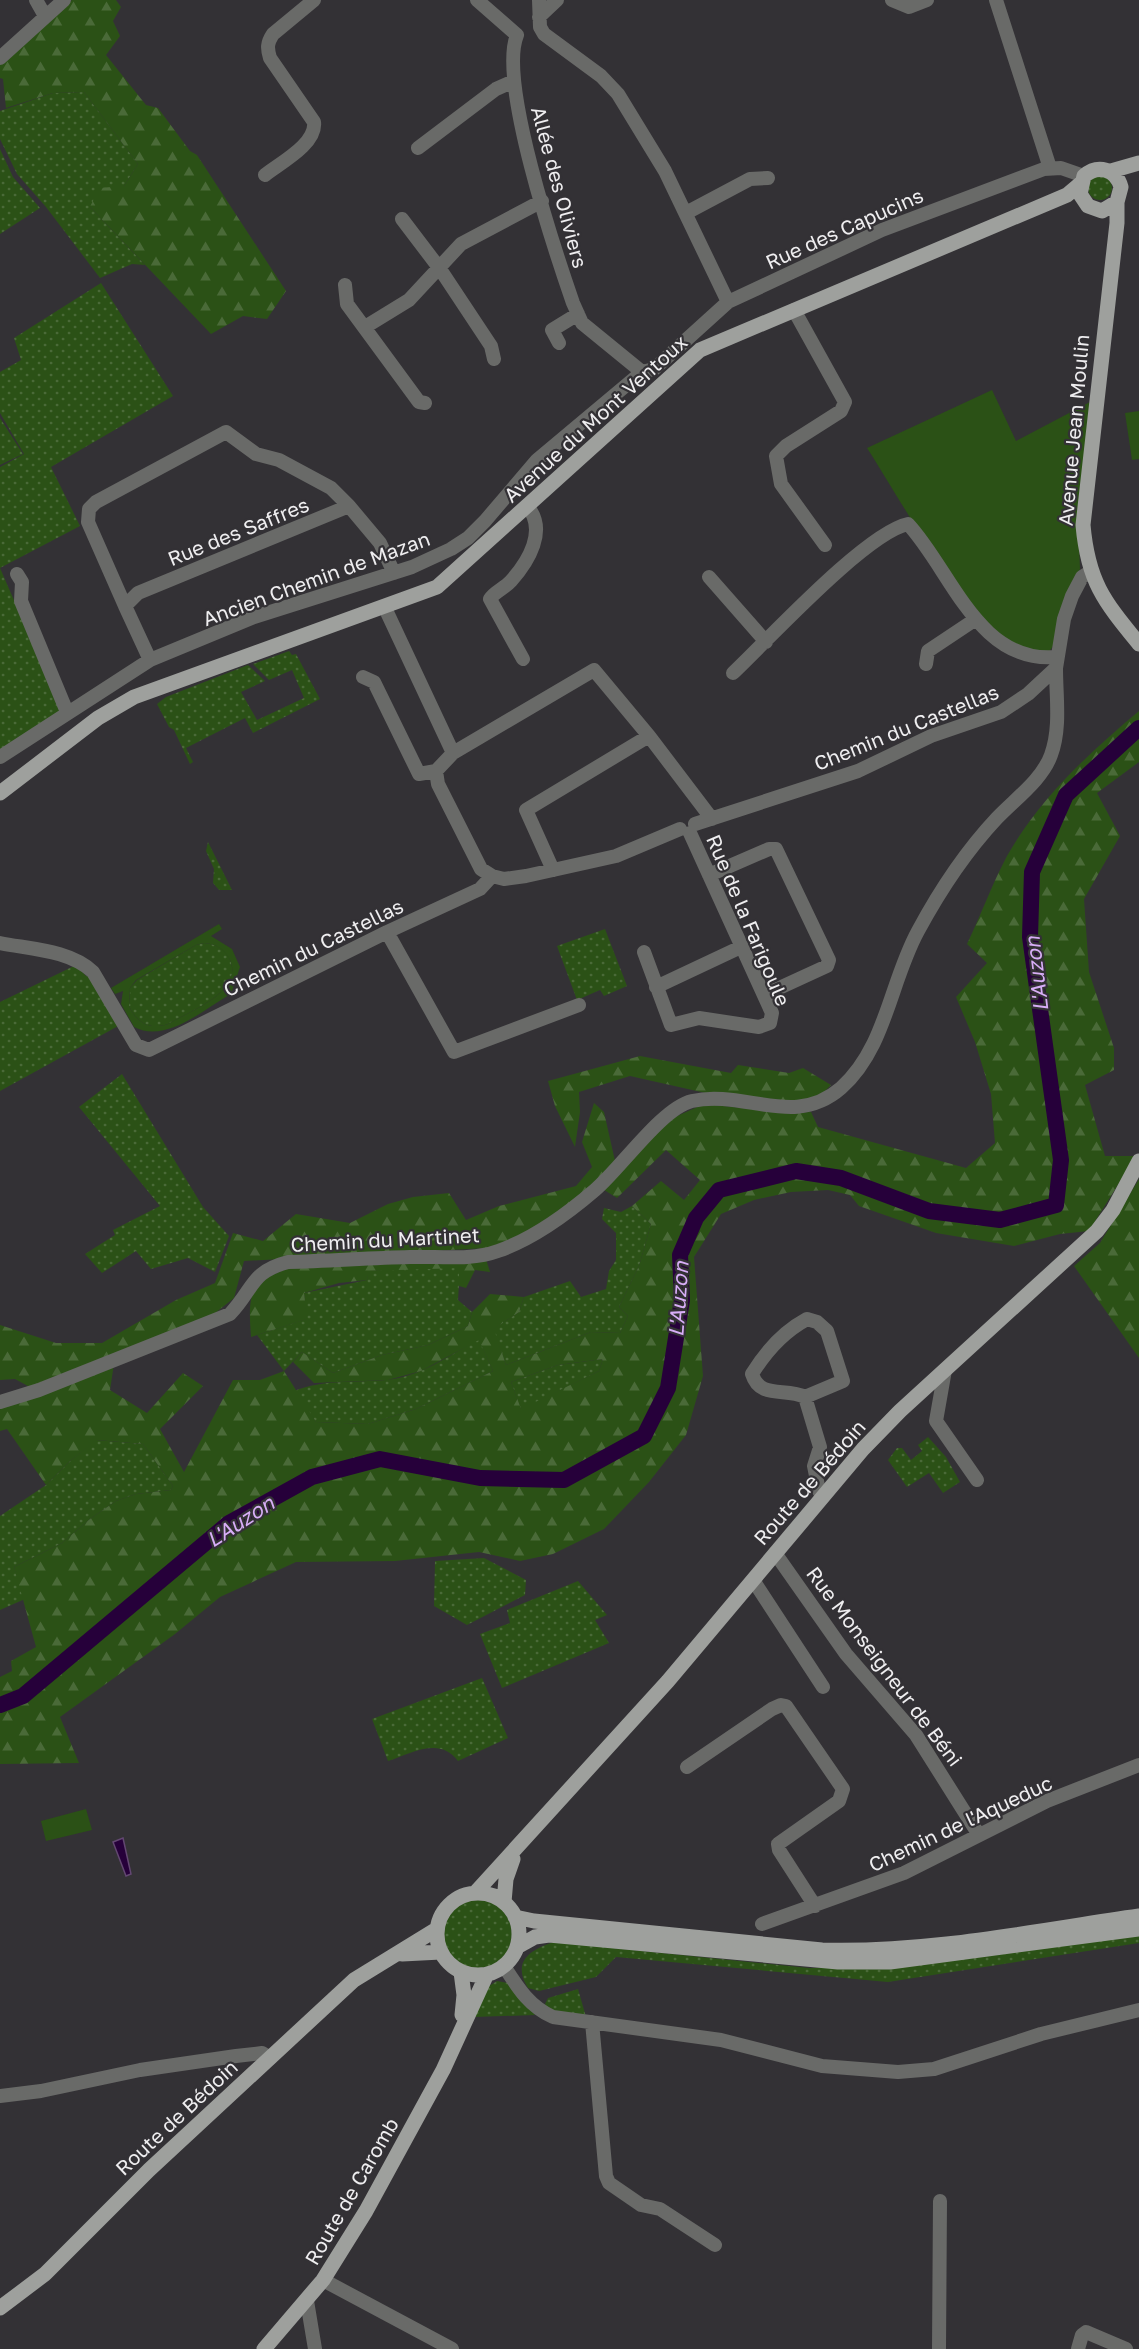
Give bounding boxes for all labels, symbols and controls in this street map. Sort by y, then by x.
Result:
street label: Allée des Oliviers [527,104,593,270]
street label: Rue des Capucins [762,182,926,274]
street label: Avenue du Mont Ventoux [498,329,692,507]
street label: Avenue Jean Moulin [1053,333,1093,527]
street label: Rue des Saffres [164,492,312,570]
street label: Ancien Chemin de Mazan [199,526,433,630]
street label: Chemin du Castellas [810,679,1002,775]
street label: Rue de la Farigoule [702,831,796,1009]
street label: Chemin du Castellas [219,893,407,1001]
water label: L'Auzon [1018,934,1053,1013]
street label: Chemin du Martinet [290,1222,480,1256]
water label: L'Auzon [662,1259,694,1338]
street label: Route de Bédoin [748,1415,870,1549]
water label: L'Auzon [201,1489,280,1552]
street label: Rue Monseigneur de Béni [802,1561,968,1771]
street label: Chemin de l'Aqueduc [864,1770,1056,1876]
street label: Route de Bédoin [110,2054,242,2180]
street label: Route de Caromb [299,2113,403,2269]

